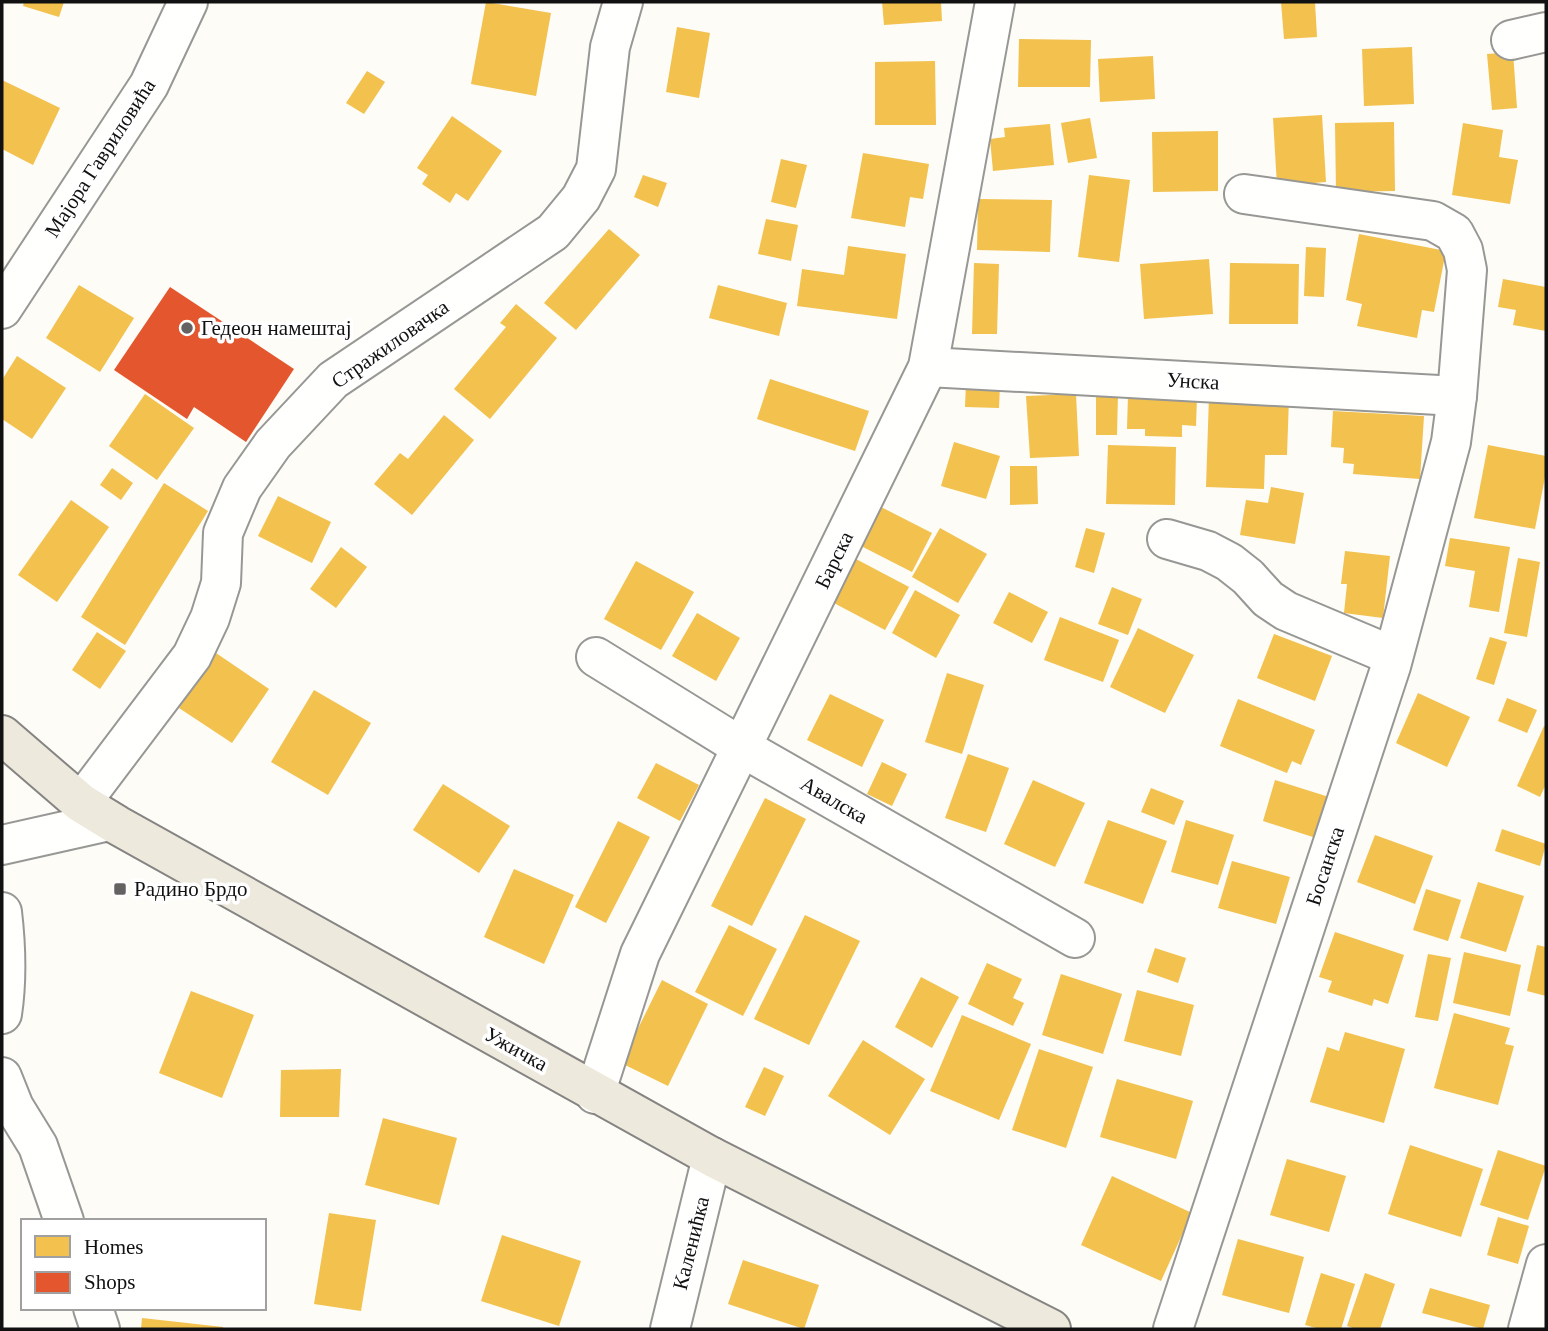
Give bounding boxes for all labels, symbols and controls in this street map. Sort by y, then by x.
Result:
street label: Мајора Гавриловића [40,74,161,242]
street label: Стражиловачка [327,294,454,393]
place label: Гедеон намештај [201,316,352,340]
marker: Гедеон намештај [179,320,195,336]
street label: Унска [1166,368,1221,394]
street label: Барска [810,527,858,592]
street label: Авалска [796,771,872,829]
street label: Босанска [1301,823,1349,909]
place label: Радино Брдо [134,877,247,901]
marker: Радино Брдо [112,881,128,897]
street label: Ужичка [480,1022,552,1076]
street label: Каленићка [668,1193,714,1292]
legend [21,1219,266,1310]
text: Homes [84,1235,144,1259]
text: Shops [84,1270,135,1294]

